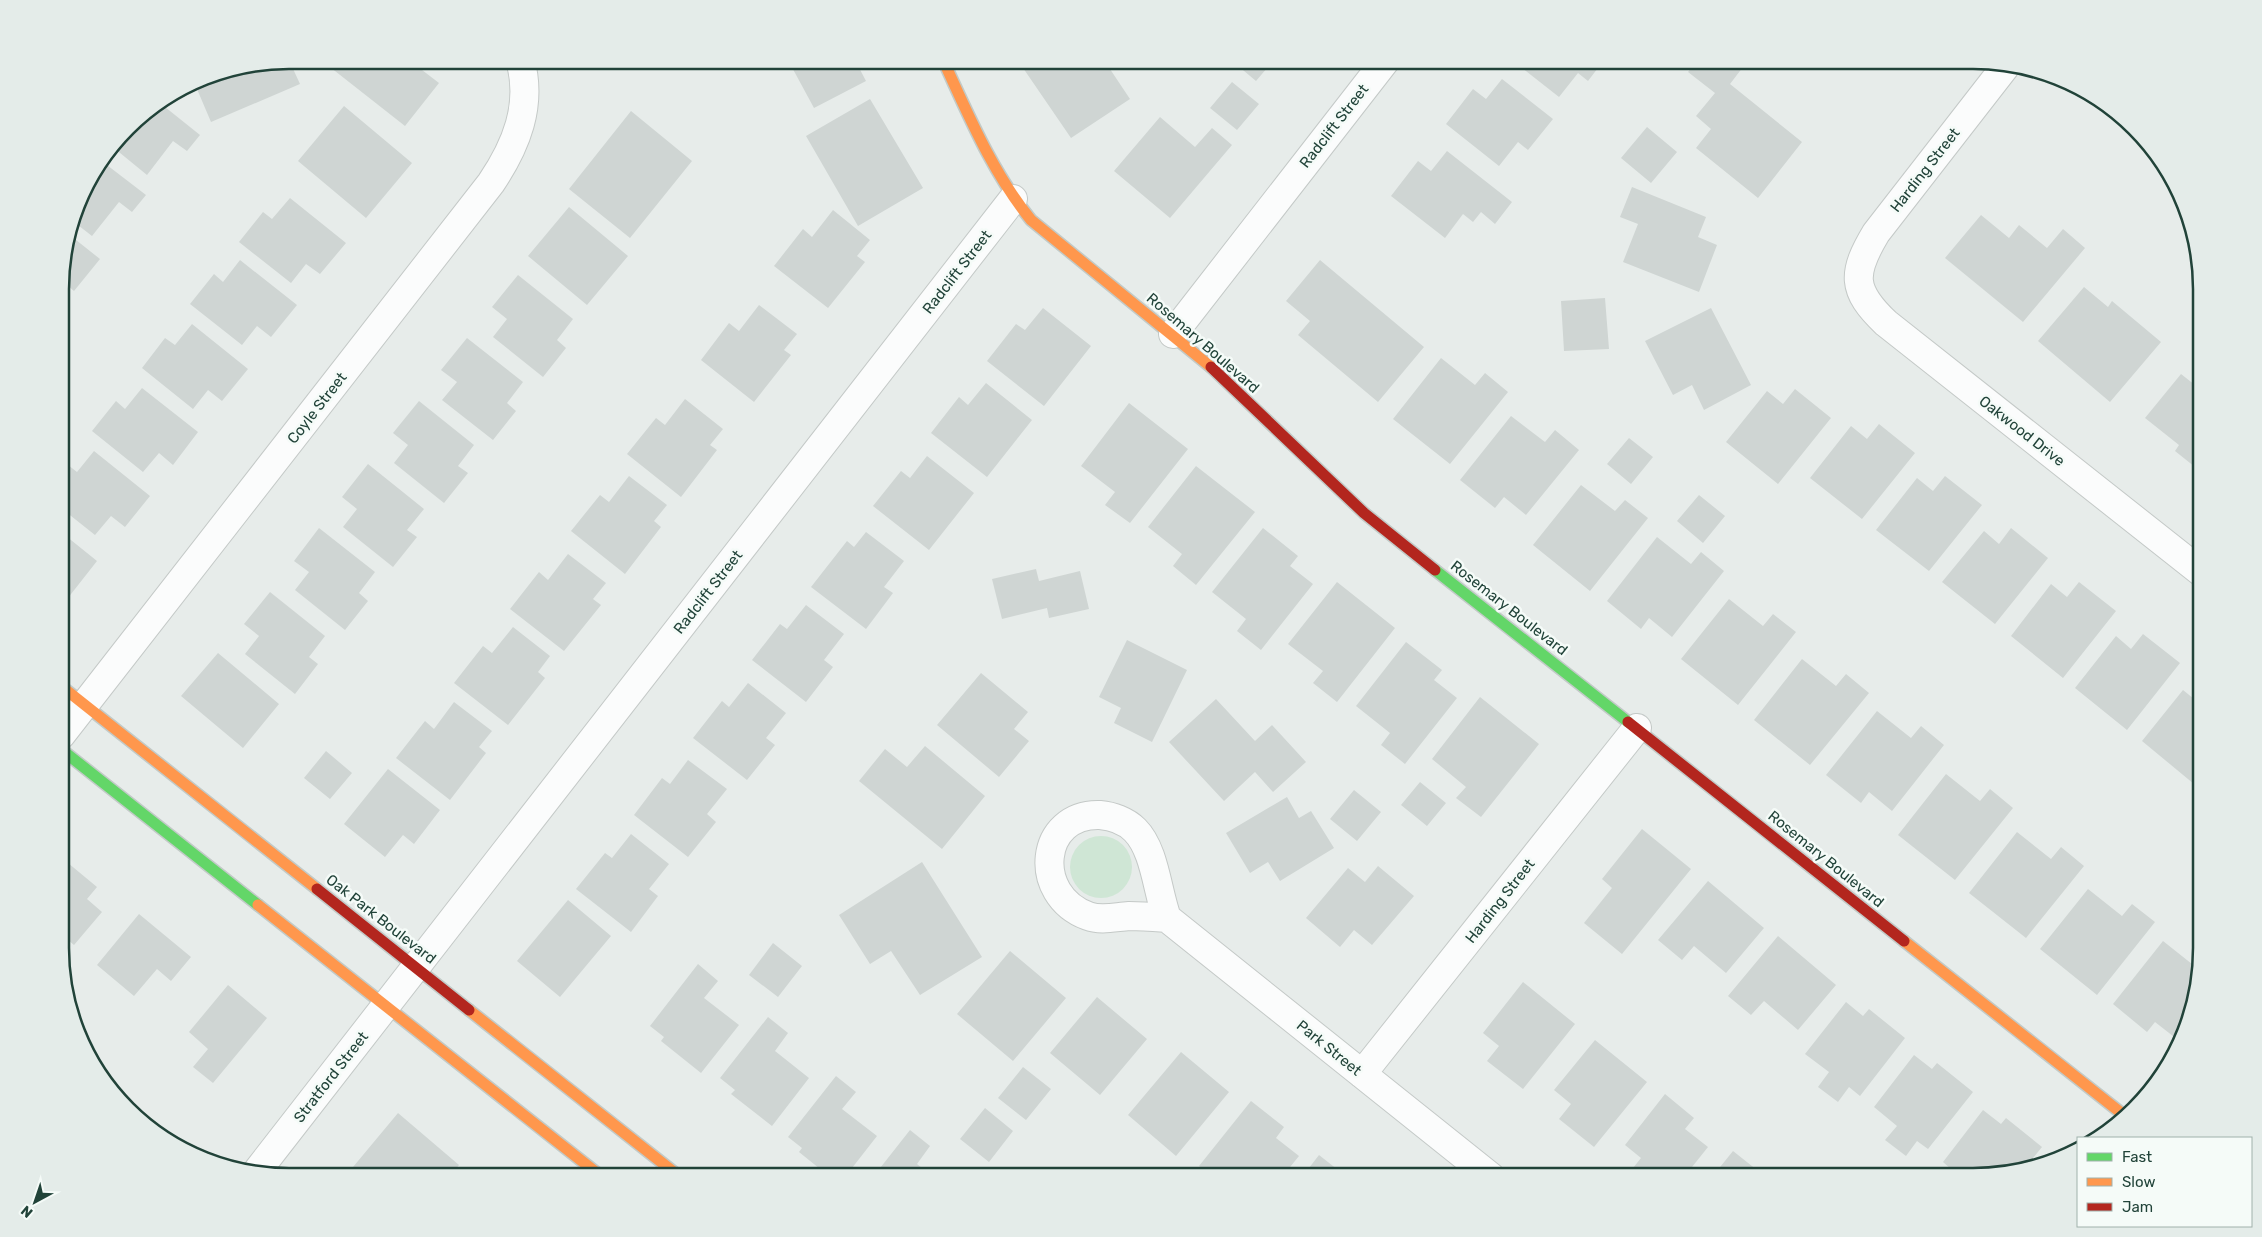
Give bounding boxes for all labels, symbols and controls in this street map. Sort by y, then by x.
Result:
street label: Radclift Street [1296,80,1372,171]
street label: Harding Street [1886,124,1964,216]
street label: Radclift Street [919,226,995,317]
street label: Rosemary Boulevard [1143,289,1263,397]
street label: Coyle Street [284,369,351,447]
street label: Oakwood Drive [1976,392,2068,470]
street label: Radclift Street [670,546,746,637]
street label: Rosemary Boulevard [1447,557,1571,659]
street label: Rosemary Boulevard [1765,807,1887,911]
street label: Harding Street [1461,855,1539,947]
street label: Oak Park Boulevard [322,870,440,968]
street label: Park Street [1293,1016,1365,1080]
street label: Stratford Street [290,1028,372,1126]
legend [2077,1137,2252,1227]
text: Fast [2122,1148,2152,1166]
text: Slow [2122,1173,2155,1191]
north arrow [10,1177,60,1227]
text: Jam [2122,1198,2153,1216]
text: N [18,1202,36,1221]

